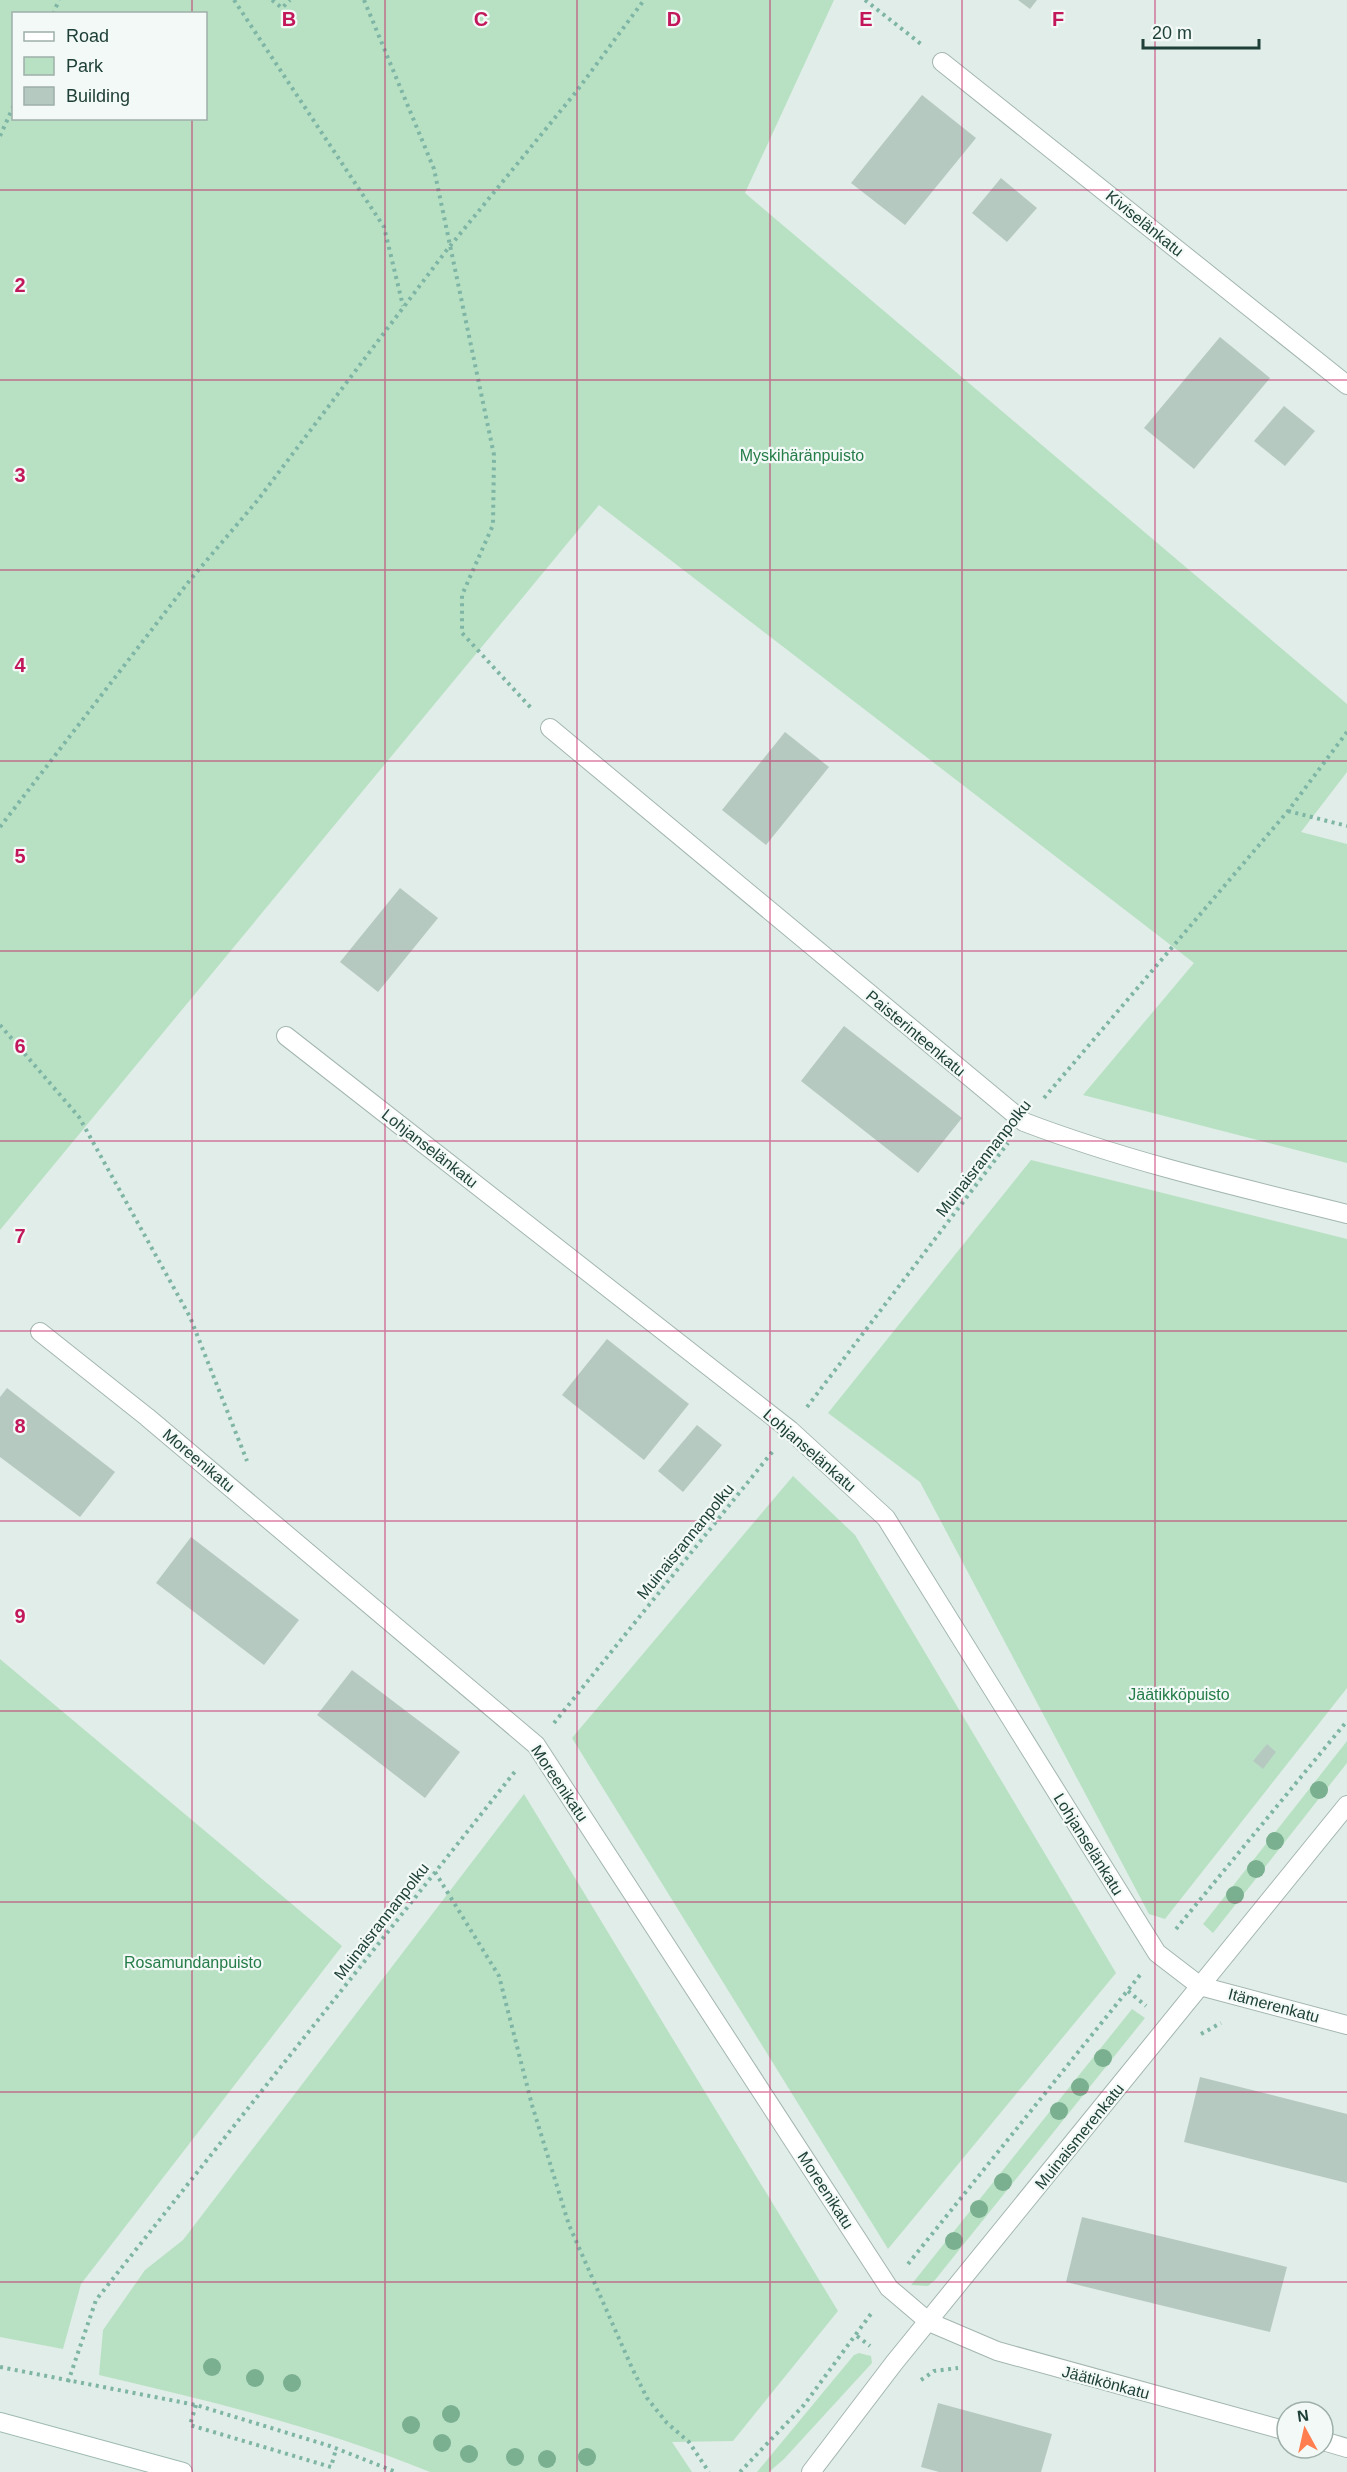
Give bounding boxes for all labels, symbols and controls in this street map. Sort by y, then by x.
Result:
text: B [282,8,296,30]
text: C [474,8,488,30]
text: D [667,8,681,30]
text: E [859,8,873,30]
text: F [1052,8,1064,30]
legend [12,12,207,120]
scale bar [1143,12,1258,50]
text: 20 m [1152,23,1192,43]
text: Road [66,26,109,46]
text: Park [66,56,104,76]
text: Building [66,86,130,106]
street label: Kiviselänkatu [1103,187,1187,260]
text: 2 [14,274,26,296]
park label: Myskihäränpuisto [740,447,864,464]
text: 3 [14,464,26,486]
text: 4 [14,654,26,676]
text: 5 [14,845,26,867]
street label: Paisterinteenkatu [863,987,968,1080]
text: 6 [14,1035,26,1057]
street label: Muinaisrannanpolku [933,1097,1034,1220]
street label: Lohjanselänkatu [379,1106,481,1191]
text: 7 [14,1225,26,1247]
street label: Lohjanselänkatu [760,1406,859,1495]
text: 8 [14,1415,26,1437]
street label: Moreenikatu [159,1426,238,1495]
street label: Muinaisrannanpolku [634,1480,737,1602]
text: 9 [14,1605,26,1627]
park label: Jäätikköpuisto [1128,1686,1230,1703]
street label: Moreenikatu [528,1742,591,1825]
street label: Lohjanselänkatu [1050,1790,1127,1898]
street label: Muinaisrannanpolku [331,1860,432,1983]
park label: Rosamundanpuisto [124,1954,262,1971]
street label: Itämerenkatu [1227,1985,1321,2026]
street label: Muinaismerenkatu [1032,2080,1127,2192]
street label: Moreenikatu [794,2149,857,2232]
street label: Jäätikönkatu [1060,2363,1151,2402]
north arrow [1275,2400,1335,2460]
text: N [1296,2406,1310,2425]

